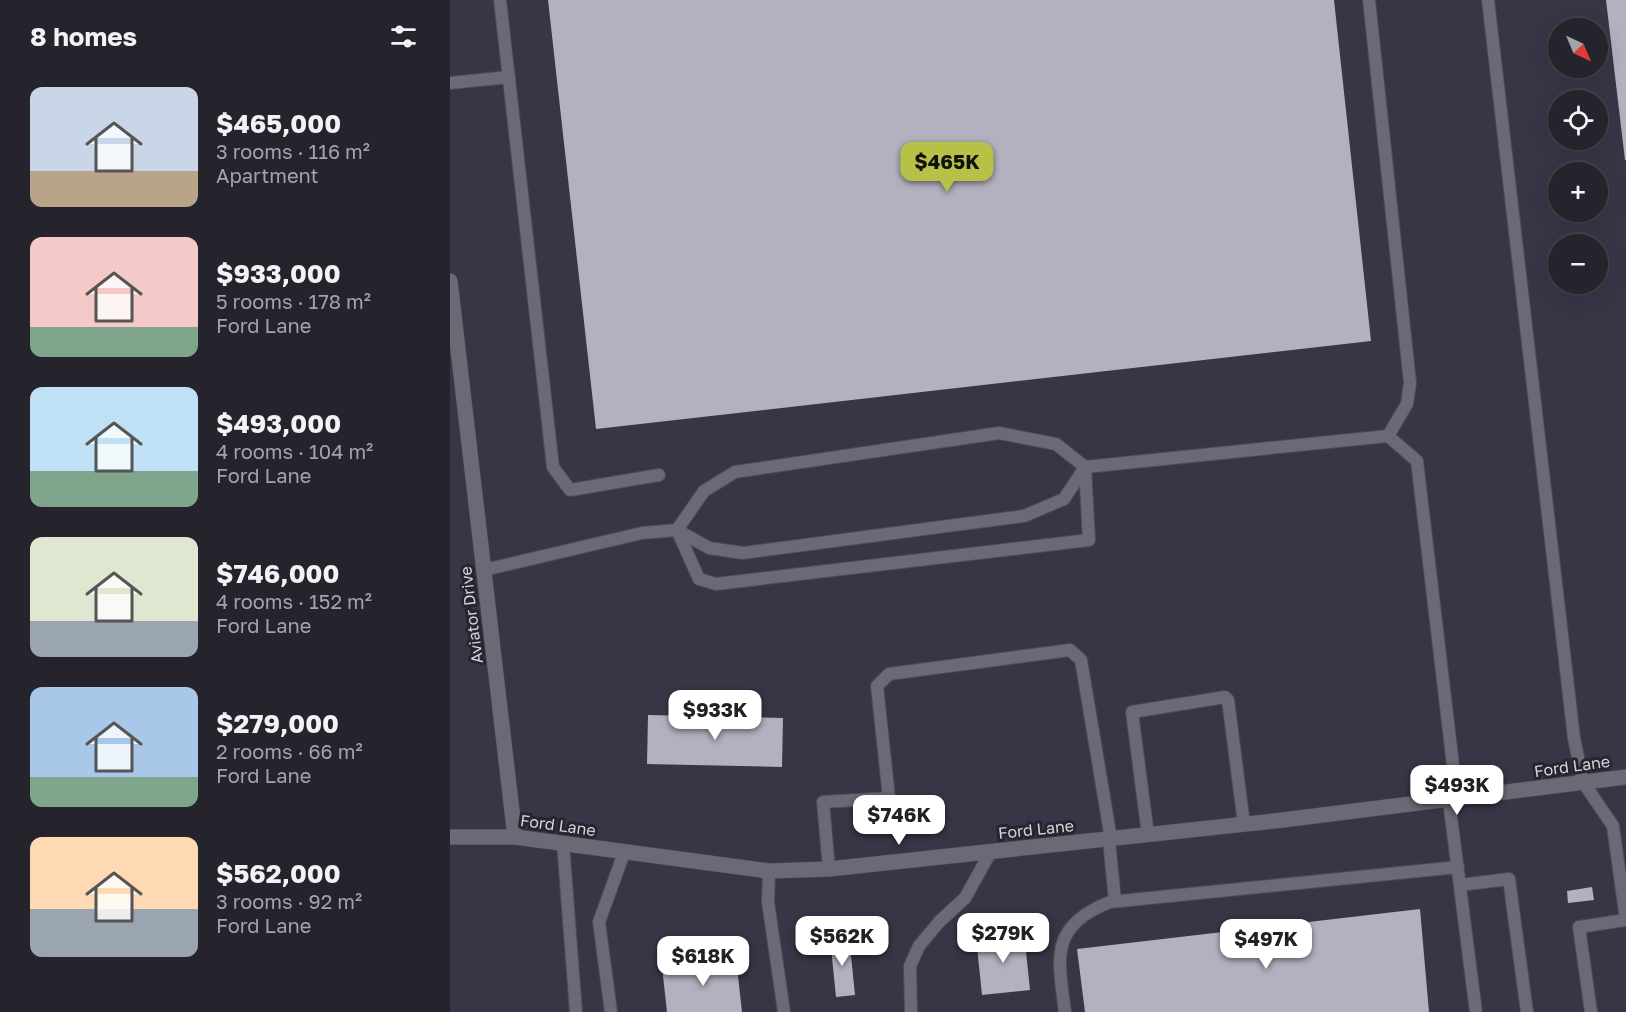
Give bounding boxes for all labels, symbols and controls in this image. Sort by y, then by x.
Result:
north arrow [1548,18,1608,78]
map controls [1548,18,1608,294]
icon: filters [387,20,420,53]
text: 8 homes [30,21,137,52]
button: locate [1548,90,1608,150]
text: $465,000 [216,108,341,139]
icon: home [78,111,150,183]
text: 3 rooms · 116 m² [216,139,370,163]
pin: $465K [905,142,989,193]
text: $465K [914,149,980,173]
button: + [1548,162,1608,222]
text: Apartment [216,163,319,187]
button: − [1548,234,1608,294]
text: $933,000 [216,258,341,289]
icon: home [78,261,150,333]
text: 5 rooms · 178 m² [216,289,371,313]
text: Ford Lane [216,313,311,337]
text: $493,000 [216,408,341,439]
icon: home [78,411,150,483]
text: 4 rooms · 104 m² [216,439,373,463]
text: Ford Lane [216,463,311,487]
text: $746,000 [216,558,339,589]
icon: home [78,561,150,633]
street label: Aviator Drive [455,565,487,665]
text: 4 rooms · 152 m² [216,589,372,613]
text: Ford Lane [216,613,311,637]
pin: $933K [673,690,757,741]
text: $933K [683,697,748,721]
text: $279,000 [216,708,339,739]
icon: home [78,711,150,783]
text: 2 rooms · 66 m² [216,739,363,763]
street label: Ford Lane [1533,751,1611,781]
text: Ford Lane [216,763,311,787]
pin: $493K [1415,765,1499,816]
text: $493K [1424,772,1490,796]
pin: $746K [857,795,941,846]
text: $746K [867,802,931,826]
street label: Ford Lane [519,810,597,840]
street label: Ford Lane [997,815,1075,843]
text: $562,000 [216,858,341,889]
icon: home [78,861,150,933]
text: 3 rooms · 92 m² [216,889,362,913]
text: Ford Lane [216,913,311,937]
pin: $279K [961,913,1045,964]
pin: $562K [800,916,884,967]
pin: $497K [1224,919,1308,970]
text: $279K [971,920,1035,944]
text: $562K [810,923,875,947]
text: $497K [1234,926,1298,950]
pin: $618K [661,936,745,987]
text: $618K [671,943,735,967]

